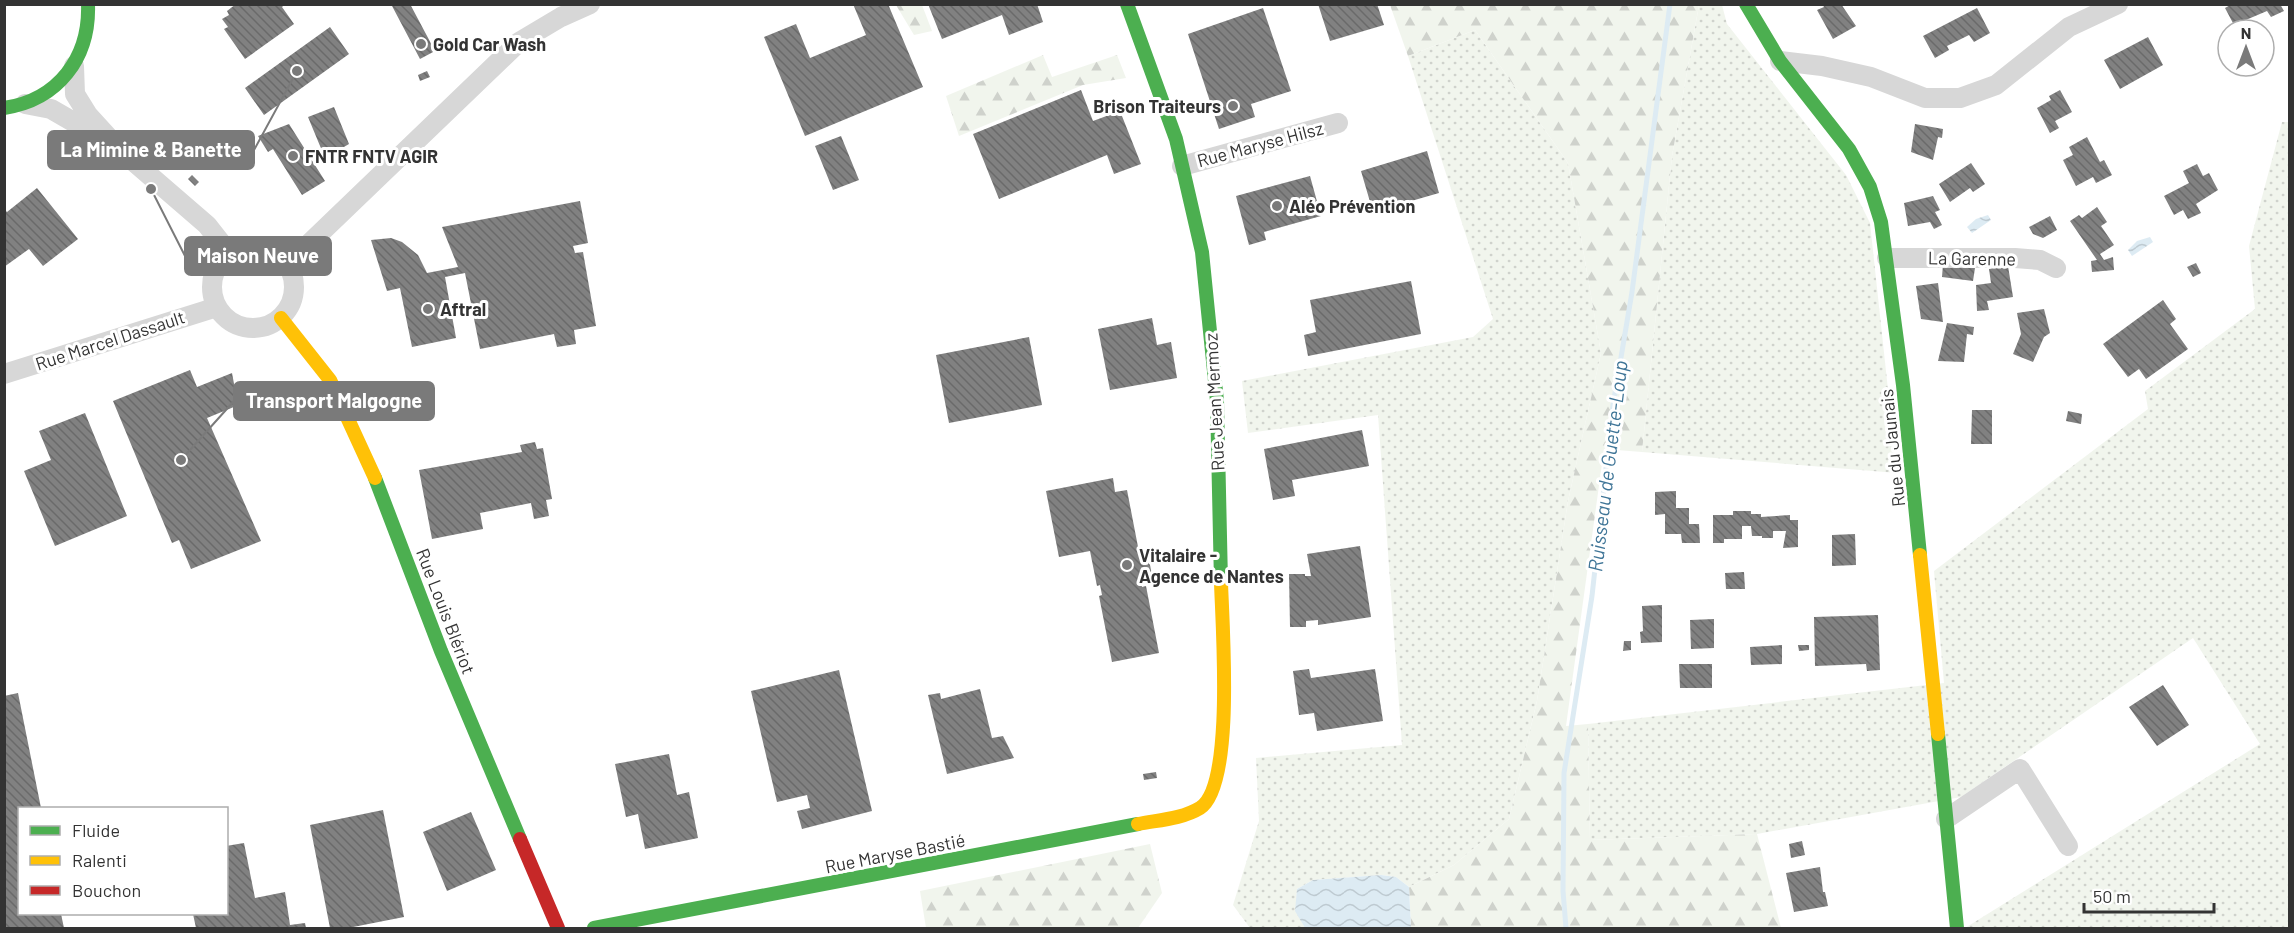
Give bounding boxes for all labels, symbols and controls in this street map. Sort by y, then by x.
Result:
north arrow [2216,18,2276,78]
text: N [2241,23,2251,42]
place label: Gold Car Wash [433,33,546,55]
marker: Gold Car Wash [414,37,428,51]
place label: Brison Traiteurs [1093,95,1221,117]
marker: Brison Traiteurs [1226,99,1240,113]
street label: Rue Maryse Hilsz [1194,117,1326,171]
callout: La Mimine & Banette [48,131,254,169]
text: La Mimine & Banette [60,137,242,161]
place label: FNTR FNTV AGIR [305,145,438,167]
marker: FNTR FNTV AGIR [286,149,300,163]
place label: Aléo Prévention [1289,195,1415,217]
marker: Aléo Prévention [1270,199,1284,213]
callout: Maison Neuve [185,237,331,275]
text: Maison Neuve [197,243,319,267]
street label: La Garenne [1928,246,2016,270]
place label: Aftral [440,298,486,320]
marker: Aftral [421,302,435,316]
street label: Rue Marcel Dassault [33,305,187,375]
street label: Rue Jean Mermoz [1199,333,1229,471]
water label: Ruisseau de Guette-Loup [1582,359,1632,573]
callout: Transport Malgogne [234,382,434,420]
text: Transport Malgogne [246,388,422,412]
street label: Rue du Jaunais [1875,388,1909,508]
place label: Vitalaire - Agence de Nantes [1139,544,1284,587]
street label: Rue Louis Blériot [412,545,480,677]
marker: Vitalaire - Agence de Nantes [1120,558,1134,572]
legend [18,807,228,915]
text: Fluide [72,819,120,841]
street label: Rue Maryse Bastié [823,829,967,877]
text: Ralenti [72,849,127,871]
scale bar [2084,876,2214,914]
text: Bouchon [72,879,141,901]
text: 50 m [2093,885,2131,907]

